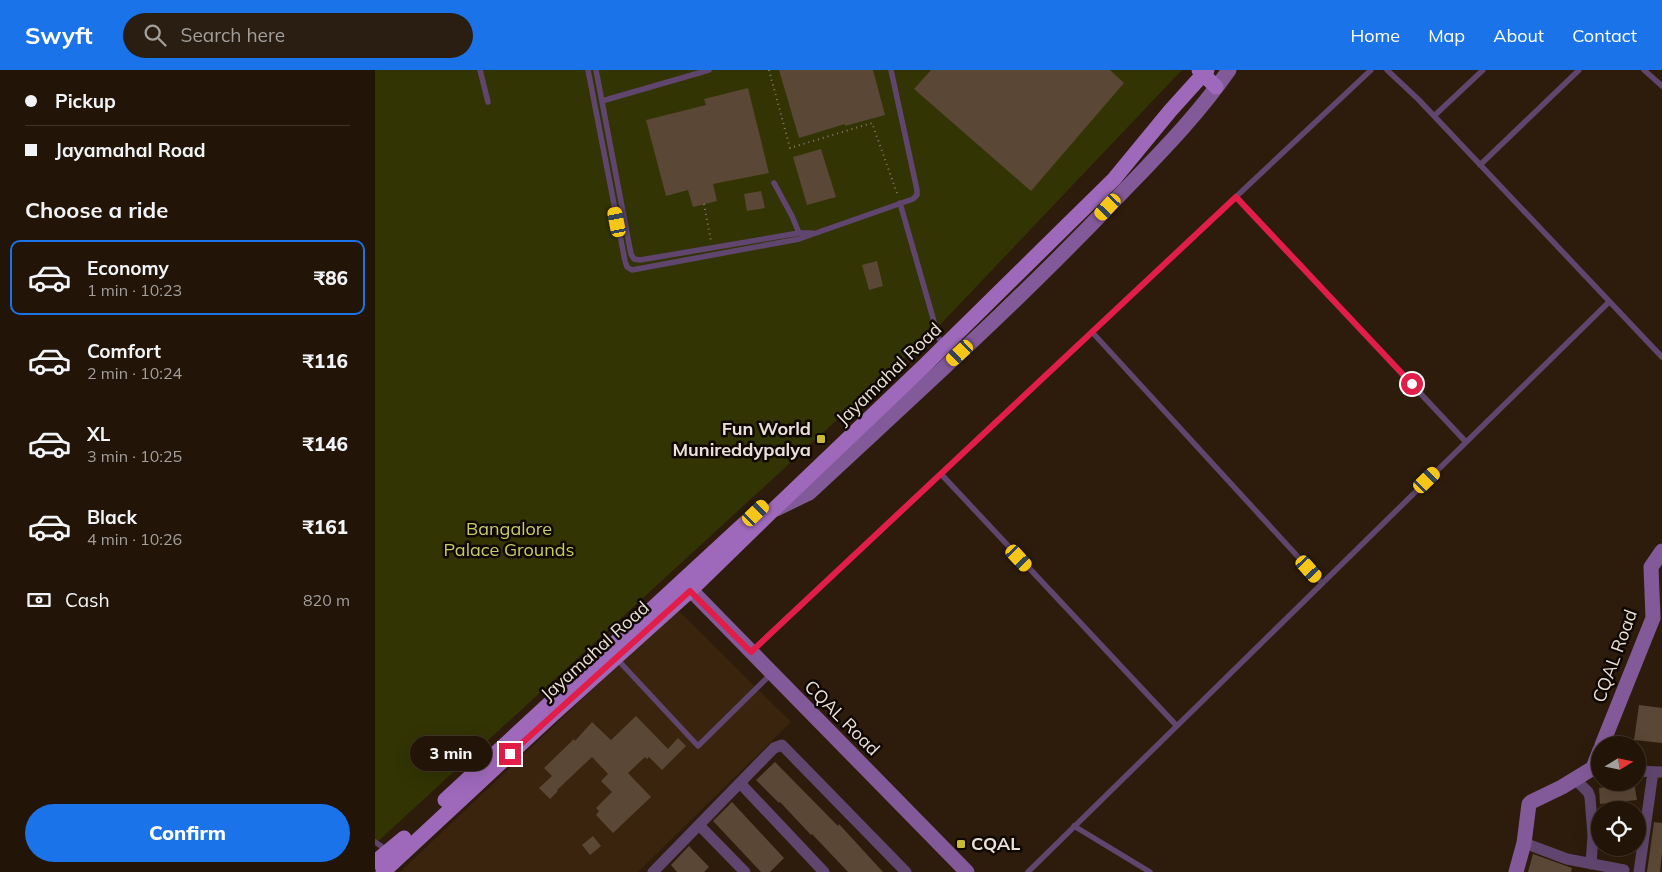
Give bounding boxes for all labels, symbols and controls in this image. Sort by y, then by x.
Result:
search box [123,13,473,58]
text: Swyft [25,20,93,50]
icon: search [141,21,169,49]
text: Search here [181,23,285,47]
text: Home [1350,24,1400,47]
text: Map [1428,24,1465,47]
text: About [1493,24,1544,47]
text: Contact [1572,24,1637,47]
text: Pickup [55,89,116,113]
text: Jayamahal Road [55,138,206,162]
car [1092,191,1123,223]
text: Choose a ride [25,196,168,224]
car [606,206,627,238]
icon: car [27,255,72,300]
text: Economy [87,256,169,280]
text: ₹86 [314,266,348,290]
text: 1 min · 10:23 [87,280,182,300]
street label: Jayamahal Road [831,317,946,430]
car [943,337,976,369]
icon: car [27,338,72,383]
text: Comfort [87,339,161,363]
text: ₹116 [302,349,348,373]
text: 2 min · 10:24 [87,363,182,383]
route start [1401,373,1423,395]
place label: Fun World Munireddypalya [672,417,811,461]
icon: car [27,421,72,466]
text: XL [87,422,110,446]
text: ₹146 [302,432,348,456]
marker: Fun World Munireddypalya [815,433,827,445]
text: 3 min · 10:25 [87,446,182,466]
car [1411,464,1443,496]
car [740,497,772,529]
icon: car [27,504,72,549]
text: Black [87,505,137,529]
text: ₹161 [302,515,348,539]
park label: Bangalore Palace Grounds [444,517,575,561]
text: 4 min · 10:26 [87,529,182,549]
car [1003,542,1034,574]
car [1293,553,1324,585]
icon: cash [25,586,53,614]
text: Cash [65,588,110,612]
text: 820 m [303,590,350,610]
street label: Jayamahal Road [536,596,654,705]
street label: CQAL Road [1587,606,1642,706]
street label: CQAL Road [800,675,885,760]
callout: 3 min [410,736,493,772]
north arrow [1591,736,1646,791]
map controls [1591,736,1646,856]
text: 3 min [430,743,472,763]
route end [499,743,521,765]
button: locate [1591,801,1646,856]
button: Confirm [25,804,350,862]
place label: CQAL [971,832,1020,855]
marker: CQAL [955,838,967,850]

